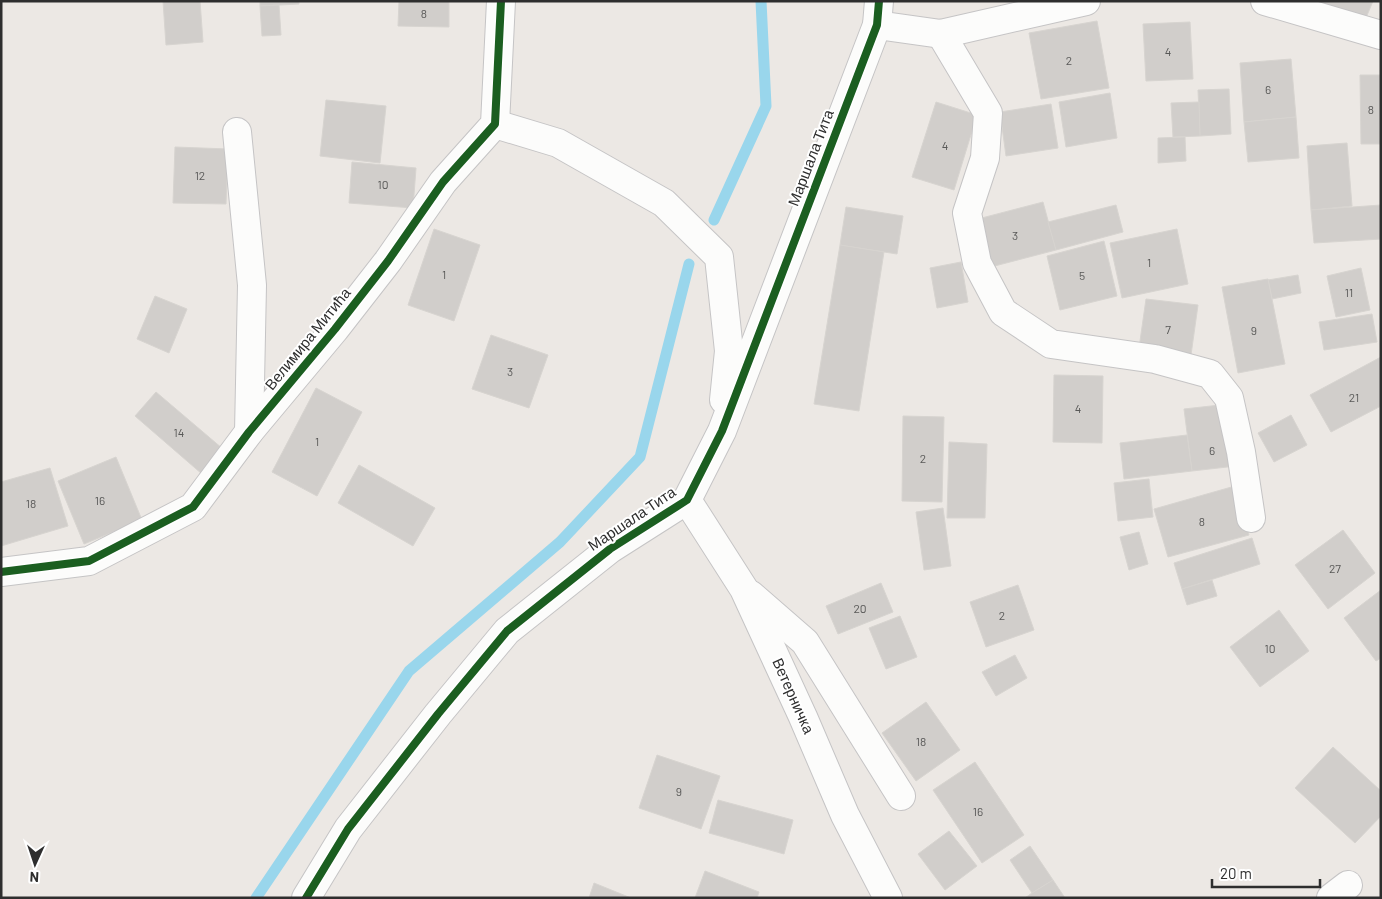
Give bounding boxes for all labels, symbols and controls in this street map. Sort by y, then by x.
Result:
house number: 8 [421,6,427,20]
house number: 4 [1165,44,1171,58]
house number: 2 [1066,53,1072,67]
house number: 6 [1265,82,1271,96]
house number: 8 [1368,102,1374,116]
street label: Маршала Тита [783,106,837,208]
house number: 4 [942,138,948,152]
house number: 12 [195,168,205,182]
house number: 10 [378,177,388,191]
house number: 3 [1012,228,1018,242]
house number: 1 [1147,255,1151,269]
house number: 1 [442,267,446,281]
house number: 5 [1079,268,1085,282]
street label: Велимира Митића [261,283,354,393]
house number: 11 [1345,285,1353,299]
house number: 7 [1165,322,1171,336]
house number: 9 [1251,323,1257,337]
house number: 3 [507,364,513,378]
house number: 21 [1349,390,1359,404]
house number: 4 [1075,401,1081,415]
house number: 14 [174,425,184,439]
house number: 1 [315,434,319,448]
house number: 6 [1209,443,1215,457]
house number: 2 [920,451,926,465]
street label: Маршала Тита [584,482,679,554]
house number: 16 [95,493,105,507]
house number: 18 [26,496,36,510]
house number: 8 [1199,514,1205,528]
house number: 27 [1329,561,1341,575]
house number: 20 [853,601,867,615]
house number: 2 [999,608,1005,622]
house number: 10 [1265,641,1275,655]
street label: Ветерничка [769,655,819,737]
house number: 18 [916,734,926,748]
house number: 9 [676,784,682,798]
house number: 16 [973,804,983,818]
north arrow [10,839,60,889]
scale bar [1212,856,1320,888]
text: 20 m [1220,864,1252,882]
text: N [29,869,39,886]

